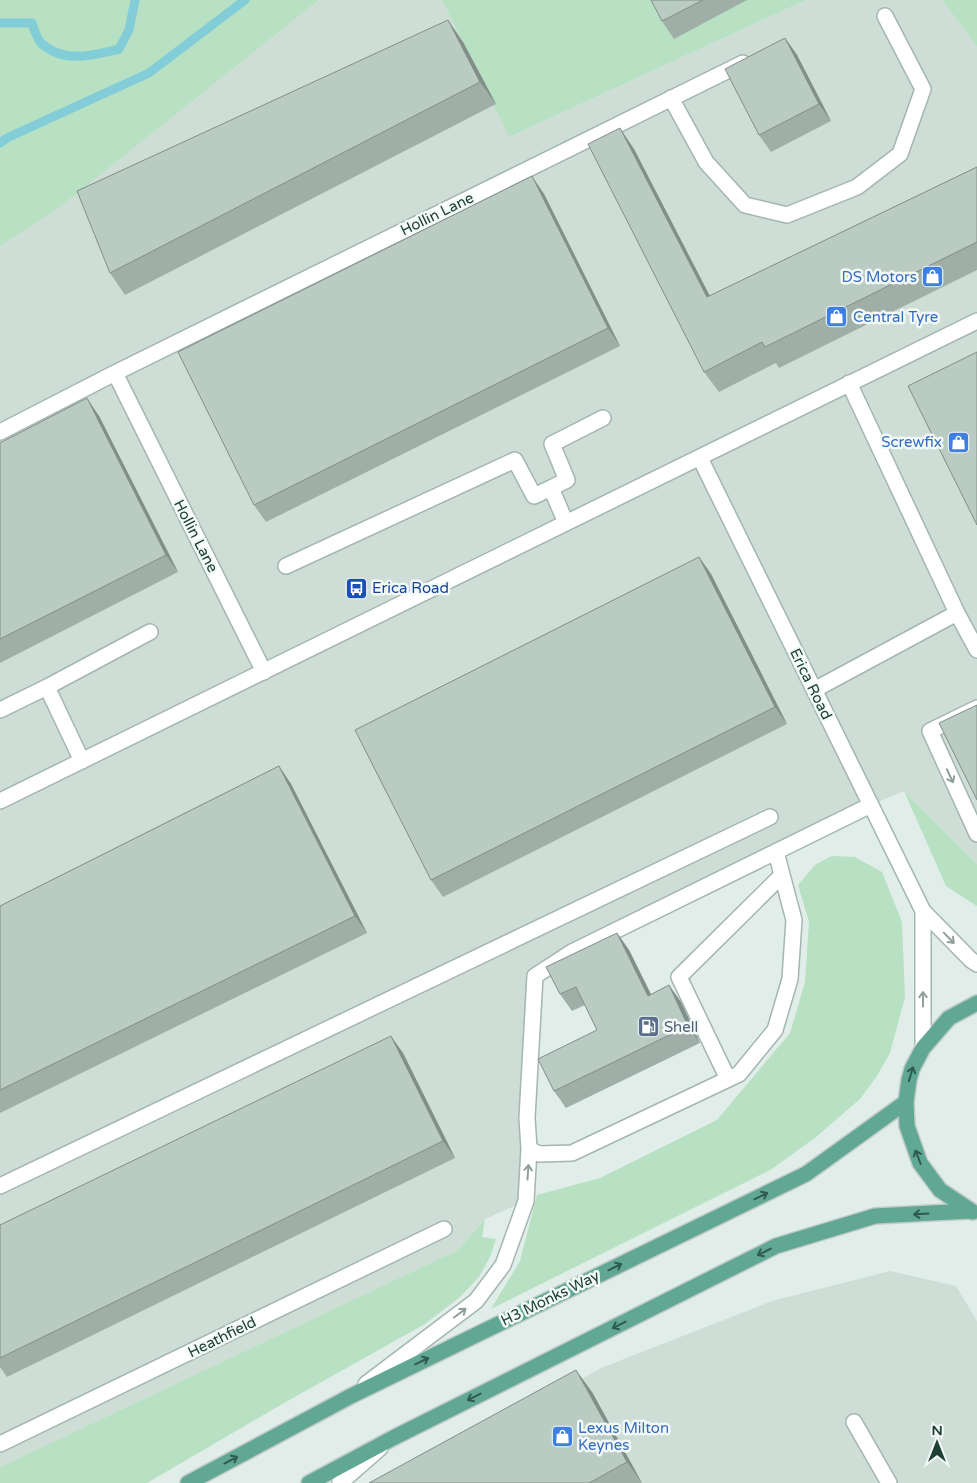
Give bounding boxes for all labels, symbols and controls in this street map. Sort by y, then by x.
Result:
street label: Hollin Lane [397,189,477,239]
shop icon: DS Motors [921,265,945,289]
place label: DS Motors [842,268,917,286]
shop icon: Central Tyre [825,305,849,329]
place label: Central Tyre [853,308,938,326]
shop icon: Screwfix [946,430,970,454]
place label: Screwfix [881,433,942,451]
street label: Hollin Lane [170,497,222,575]
bus stop icon: Erica Road [344,576,368,600]
place label: Erica Road [372,579,449,597]
street label: Erica Road [786,645,836,723]
one-way arrow [946,768,955,783]
one-way arrow [943,932,955,944]
one-way arrow [918,992,928,1008]
fuel station icon: Shell [636,1015,660,1039]
place label: Shell [664,1018,698,1036]
one-way arrow [907,1067,917,1083]
one-way arrow [913,1150,922,1165]
one-way arrow [523,1164,532,1180]
one-way arrow [753,1191,768,1200]
one-way arrow [913,1209,929,1218]
one-way arrow [757,1247,772,1257]
one-way arrow [607,1261,622,1271]
street label: H3 Monks Way [498,1266,602,1330]
one-way arrow [453,1308,466,1319]
street label: Heathfield [185,1313,259,1361]
one-way arrow [612,1321,627,1330]
one-way arrow [414,1356,429,1365]
one-way arrow [467,1393,482,1402]
north arrow [912,1418,962,1468]
place label: Lexus Milton Keynes [578,1419,669,1454]
text: N [931,1422,943,1439]
shop icon: Lexus Milton Keynes [550,1425,574,1449]
one-way arrow [223,1455,238,1464]

